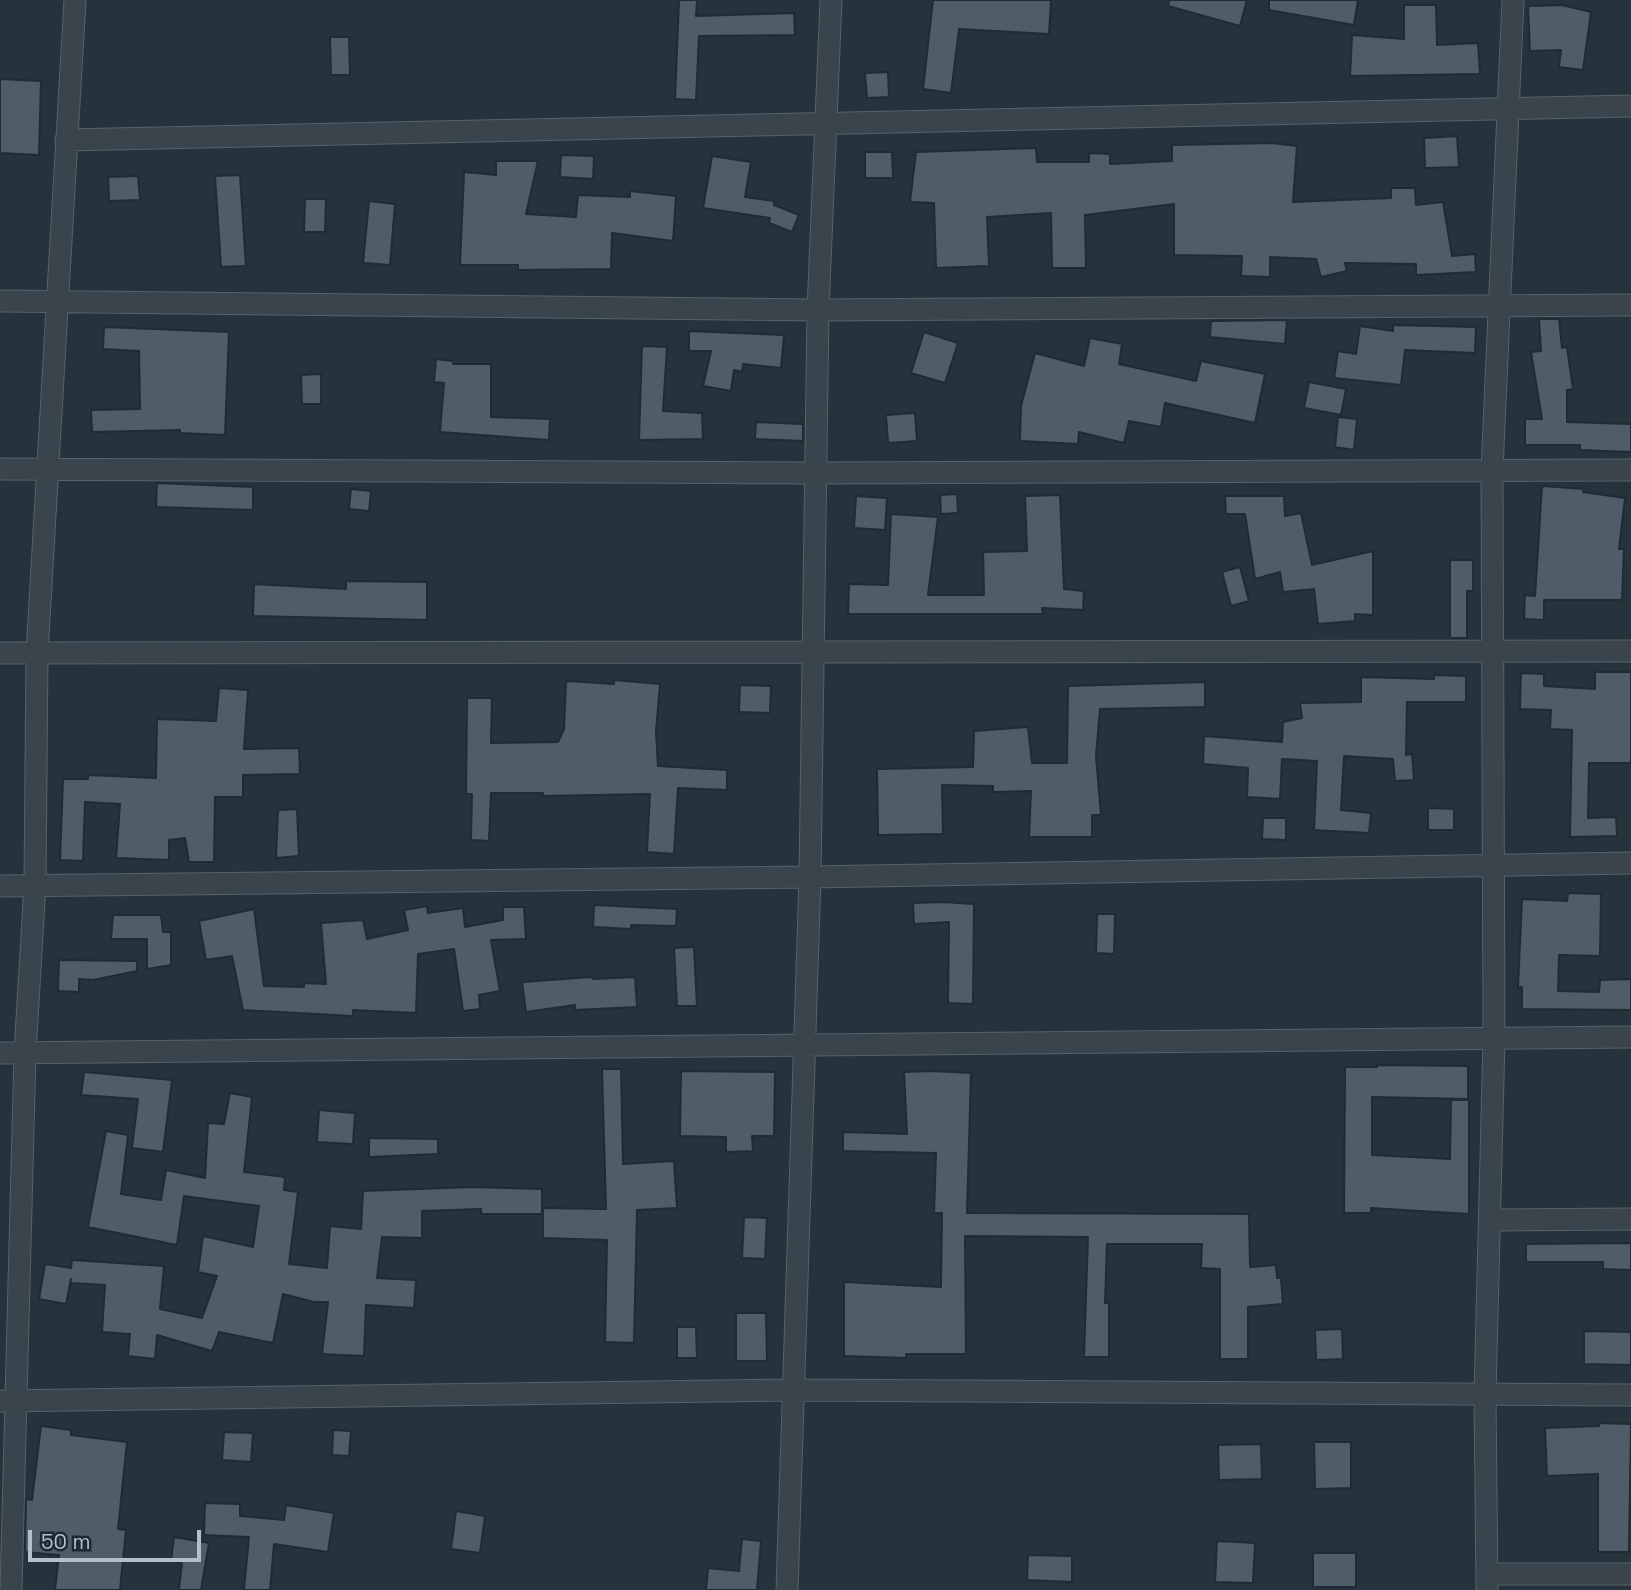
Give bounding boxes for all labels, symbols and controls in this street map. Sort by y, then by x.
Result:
scale bar [32,1516,205,1560]
text: 50 m [41,1528,91,1555]

